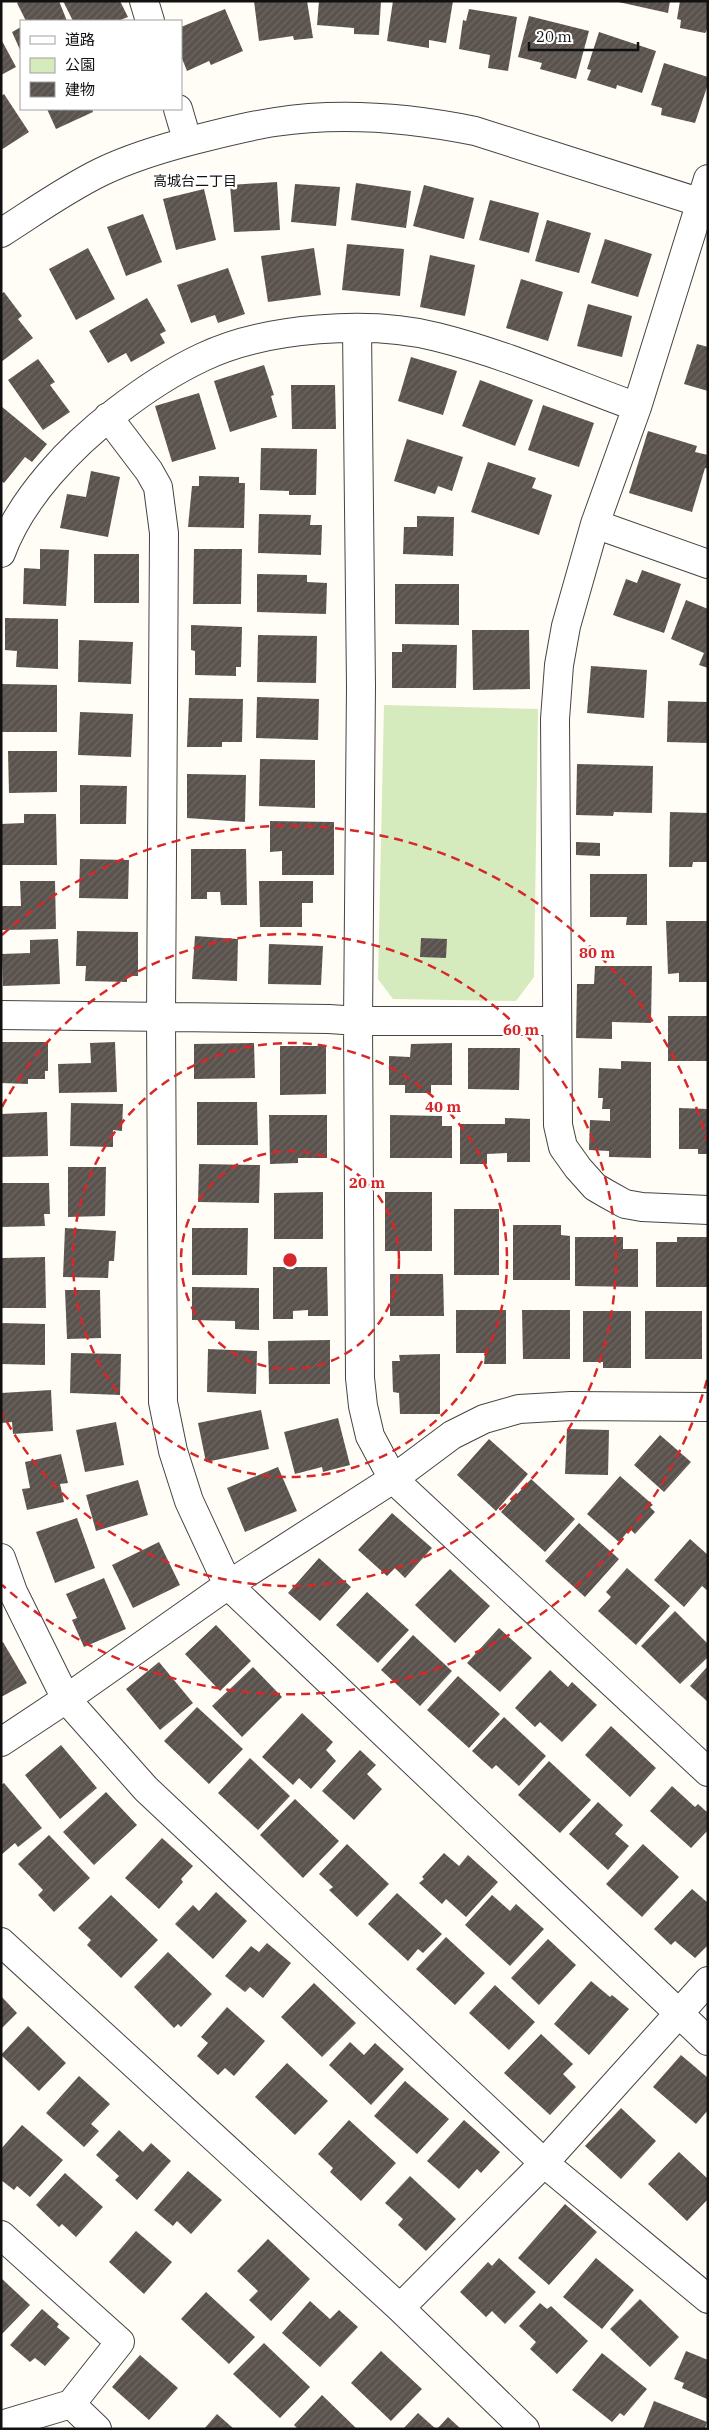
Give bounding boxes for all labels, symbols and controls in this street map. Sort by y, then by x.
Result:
legend [20,20,182,110]
scale bar [529,20,638,52]
text: 20 m [536,27,572,46]
text: 道路 [65,30,95,49]
text: 公園 [65,55,95,74]
text: 建物 [65,80,95,99]
district label: 高城台二丁目 [153,172,237,190]
text: 80 m [579,943,615,962]
text: 60 m [503,1020,539,1039]
text: 40 m [425,1097,461,1116]
text: 20 m [349,1173,385,1192]
centre of rings [281,1251,299,1269]

